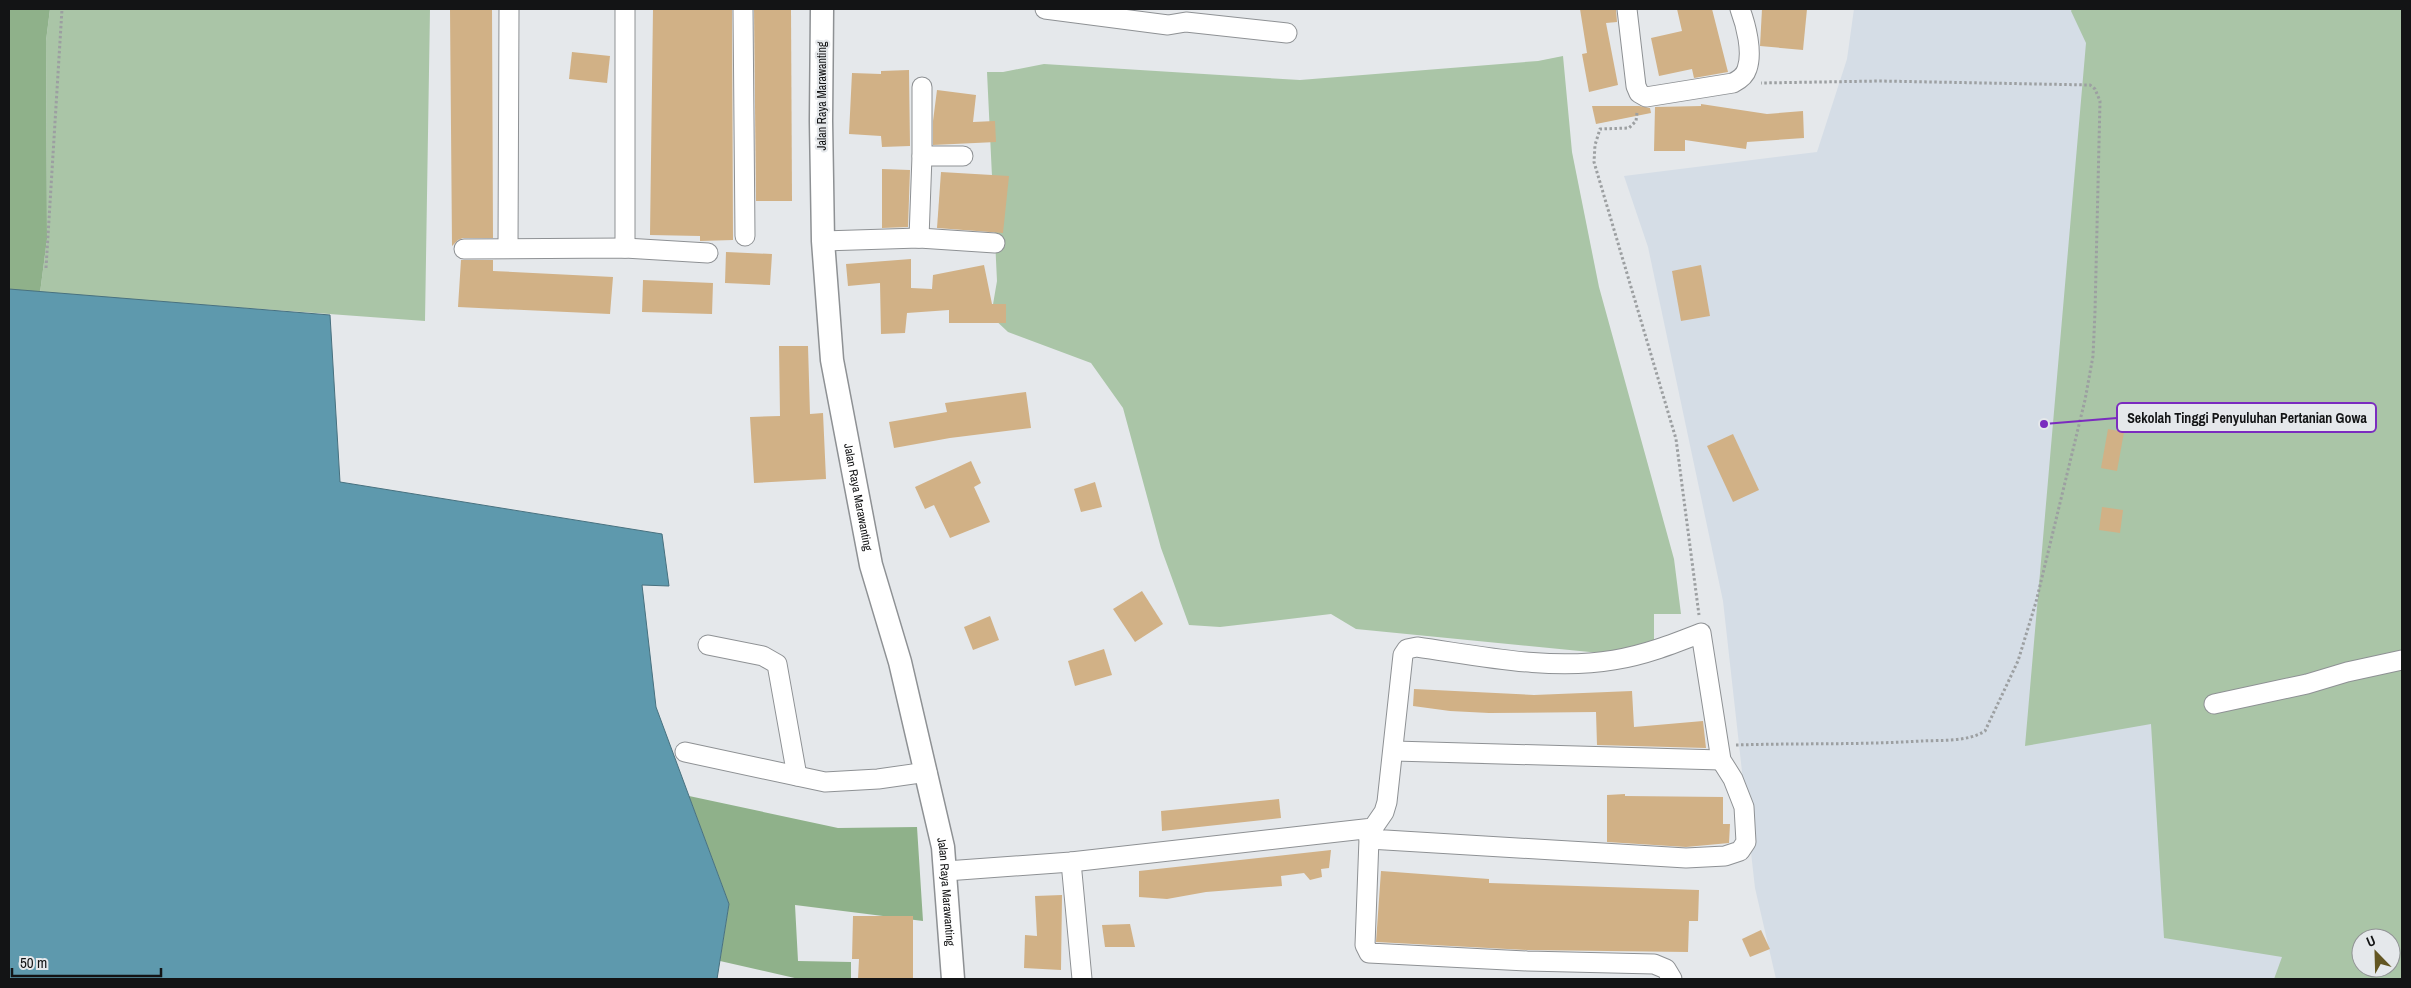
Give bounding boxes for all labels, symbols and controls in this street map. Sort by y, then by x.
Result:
street label: Jalan Raya Marawanting [814,41,830,150]
callout: Sekolah Tinggi Penyuluhan Pertanian Gowa [2117,403,2376,432]
text: Sekolah Tinggi Penyuluhan Pertanian Gowa [2127,409,2367,427]
street label: Jalan Raya Marawanting [840,442,876,553]
street label: Jalan Raya Marawanting [933,836,959,947]
north arrow [2351,928,2401,978]
text: U [2364,931,2378,951]
scale bar [12,946,161,978]
text: 50 m [20,952,47,973]

